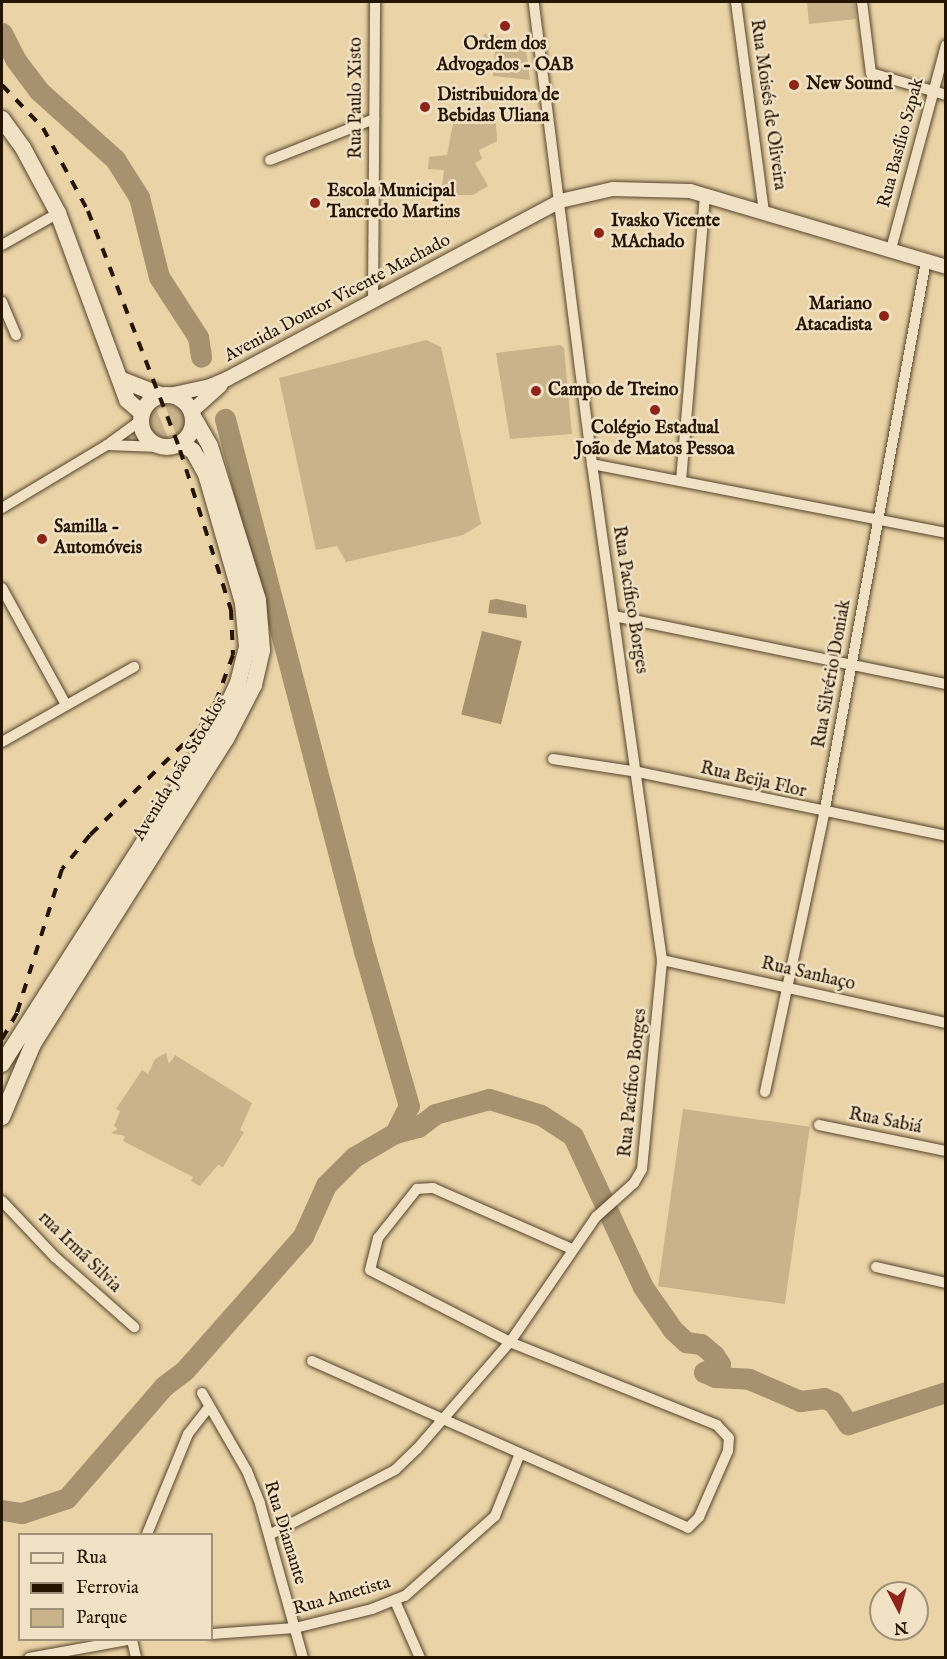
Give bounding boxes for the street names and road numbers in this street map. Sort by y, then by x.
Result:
street label: Rua Moisés de Oliveira [744,18,790,192]
street label: Rua Paulo Xisto [346,37,368,159]
street label: Rua Basílio Szpak [874,76,930,210]
street label: Avenida Doutor Vicente Machado [221,230,455,368]
street label: Rua Pacífico Borges [607,524,651,676]
street label: Rua Silvério Doniak [809,598,857,750]
street label: Avenida João Stocklos [129,693,233,845]
street label: Rua Beija Flor [698,758,808,804]
street label: Rua Sanhaço [759,954,857,996]
street label: Rua Pacífico Borges [615,1007,653,1159]
street label: Rua Sabiá [847,1104,923,1140]
street label: rua Irmã Silvia [33,1208,125,1298]
street label: Rua Diamante [258,1479,310,1587]
street label: Rua Ametista [291,1573,393,1621]

